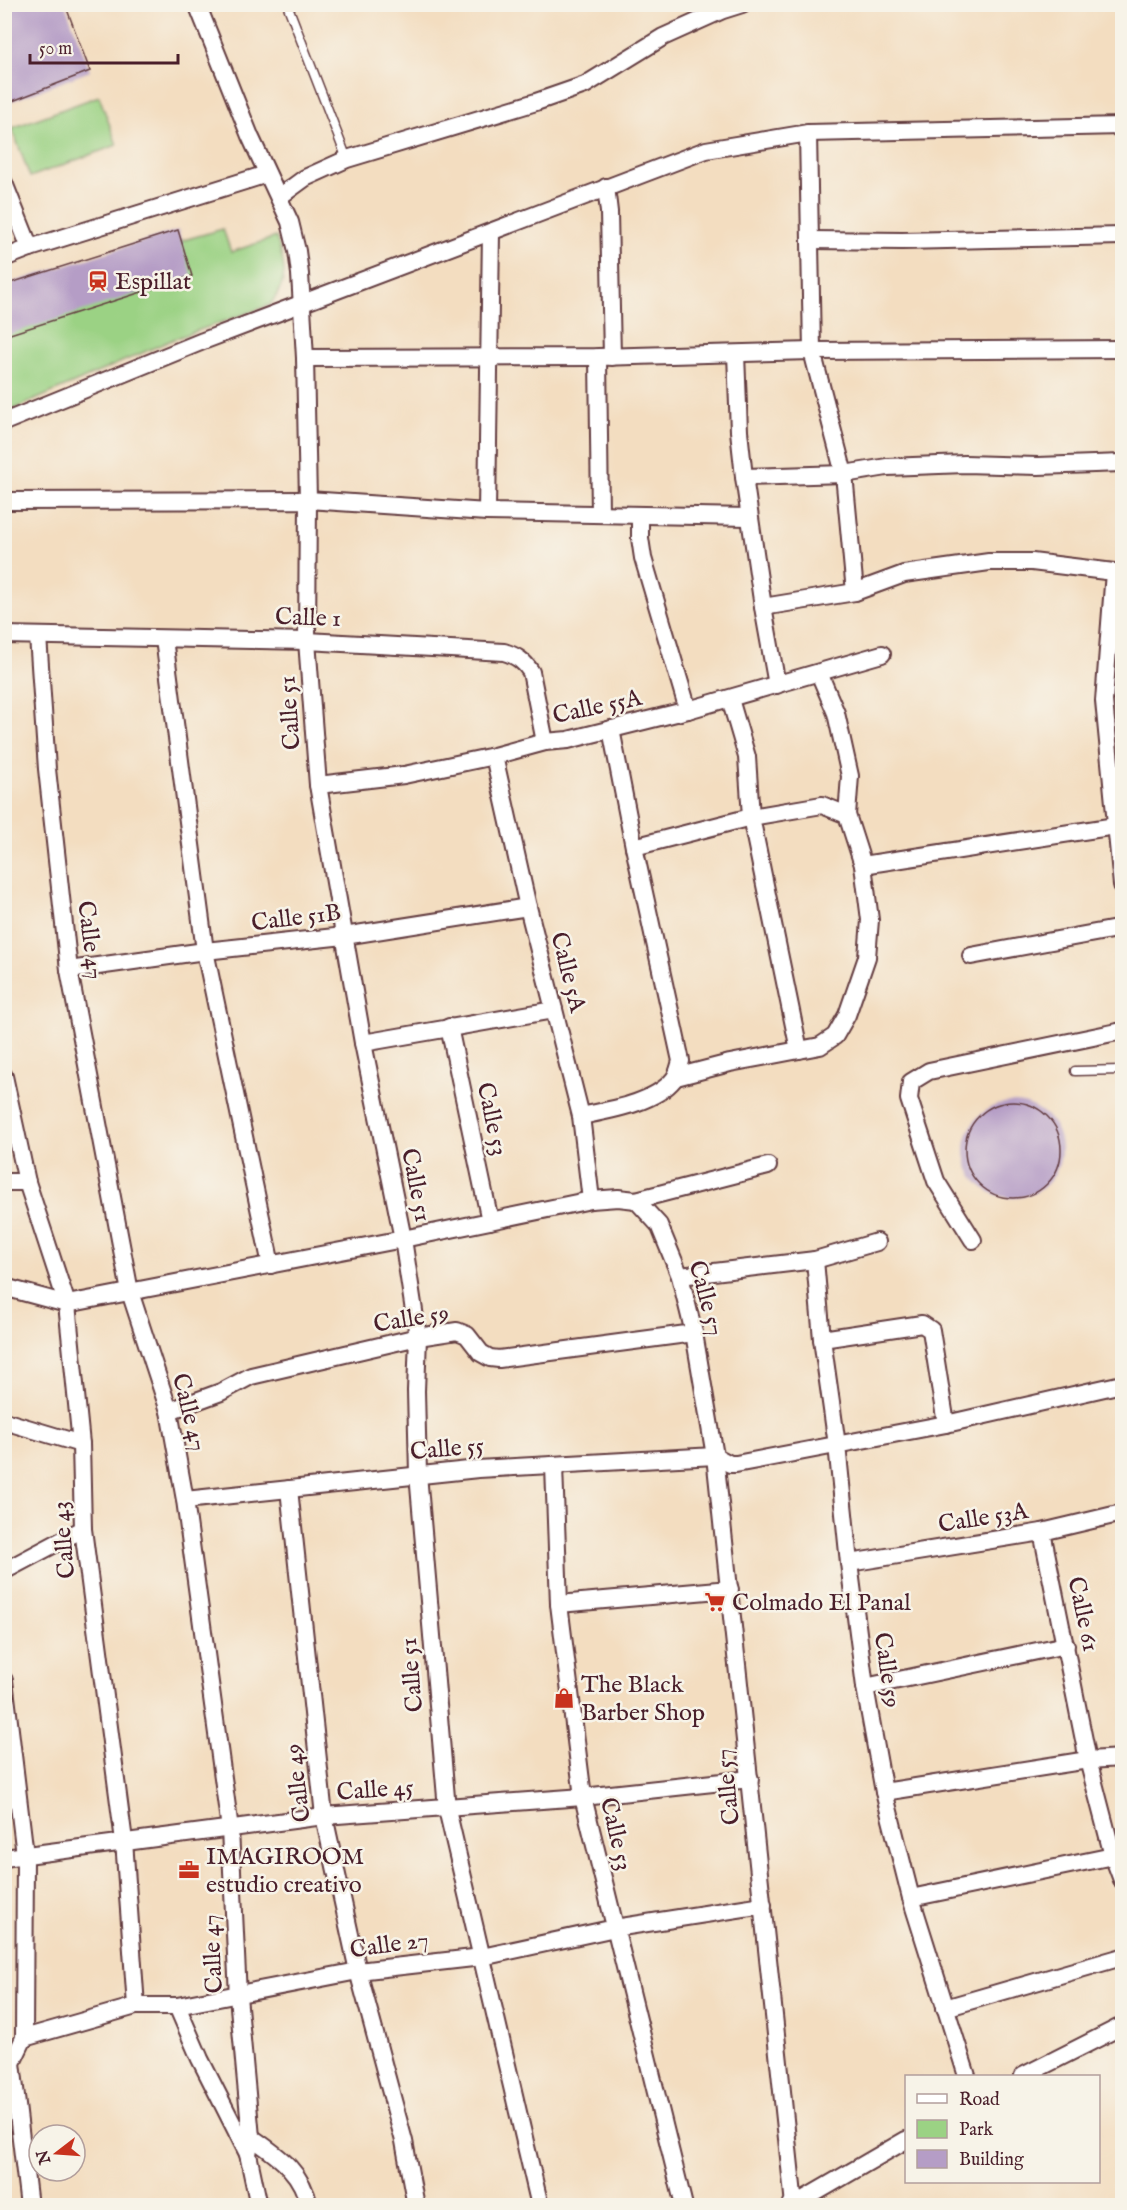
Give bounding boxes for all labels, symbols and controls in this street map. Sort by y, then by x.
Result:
scale bar [30,27,178,65]
text: 50 m [39,38,72,61]
place label: Espillat [115,267,191,298]
station icon: Espillat [86,269,110,293]
street label: Calle 1 [275,602,341,635]
street label: Calle 51 [272,675,309,751]
street label: Calle 55A [550,683,646,732]
street label: Calle 51B [249,898,343,939]
street label: Calle 47 [69,899,110,981]
street label: Calle 5A [543,929,593,1017]
street label: Calle 53 [469,1080,514,1159]
street label: Calle 51 [393,1146,438,1225]
street label: Calle 57 [681,1257,730,1339]
street label: Calle 59 [371,1298,451,1341]
street label: Calle 47 [164,1370,213,1454]
street label: Calle 55 [409,1431,486,1468]
street label: Calle 53A [936,1496,1031,1541]
street label: Calle 43 [46,1500,83,1580]
street label: Calle 61 [1059,1574,1106,1655]
place label: Colmado El Panal [732,1588,911,1619]
supermarket icon: Colmado El Panal [703,1590,727,1614]
street label: Calle 59 [866,1630,907,1710]
street label: Calle 51 [394,1636,431,1713]
place label: The Black Barber Shop [581,1670,705,1729]
shop icon: The Black Barber Shop [552,1686,576,1710]
street label: Calle 49 [278,1742,319,1824]
street label: Calle 57 [709,1747,748,1827]
street label: Calle 45 [336,1772,415,1809]
street label: Calle 53 [592,1795,639,1874]
place label: IMAGIROOM estudio creativo [206,1842,364,1901]
office icon: IMAGIROOM estudio creativo [177,1858,201,1882]
street label: Calle 47 [196,1914,231,1994]
street label: Calle 27 [348,1925,430,1966]
legend [905,2075,1100,2183]
text: Road [959,2089,1000,2112]
text: Park [959,2119,994,2142]
north arrow [27,2123,87,2183]
text: N [33,2147,56,2167]
text: Building [959,2149,1024,2172]

